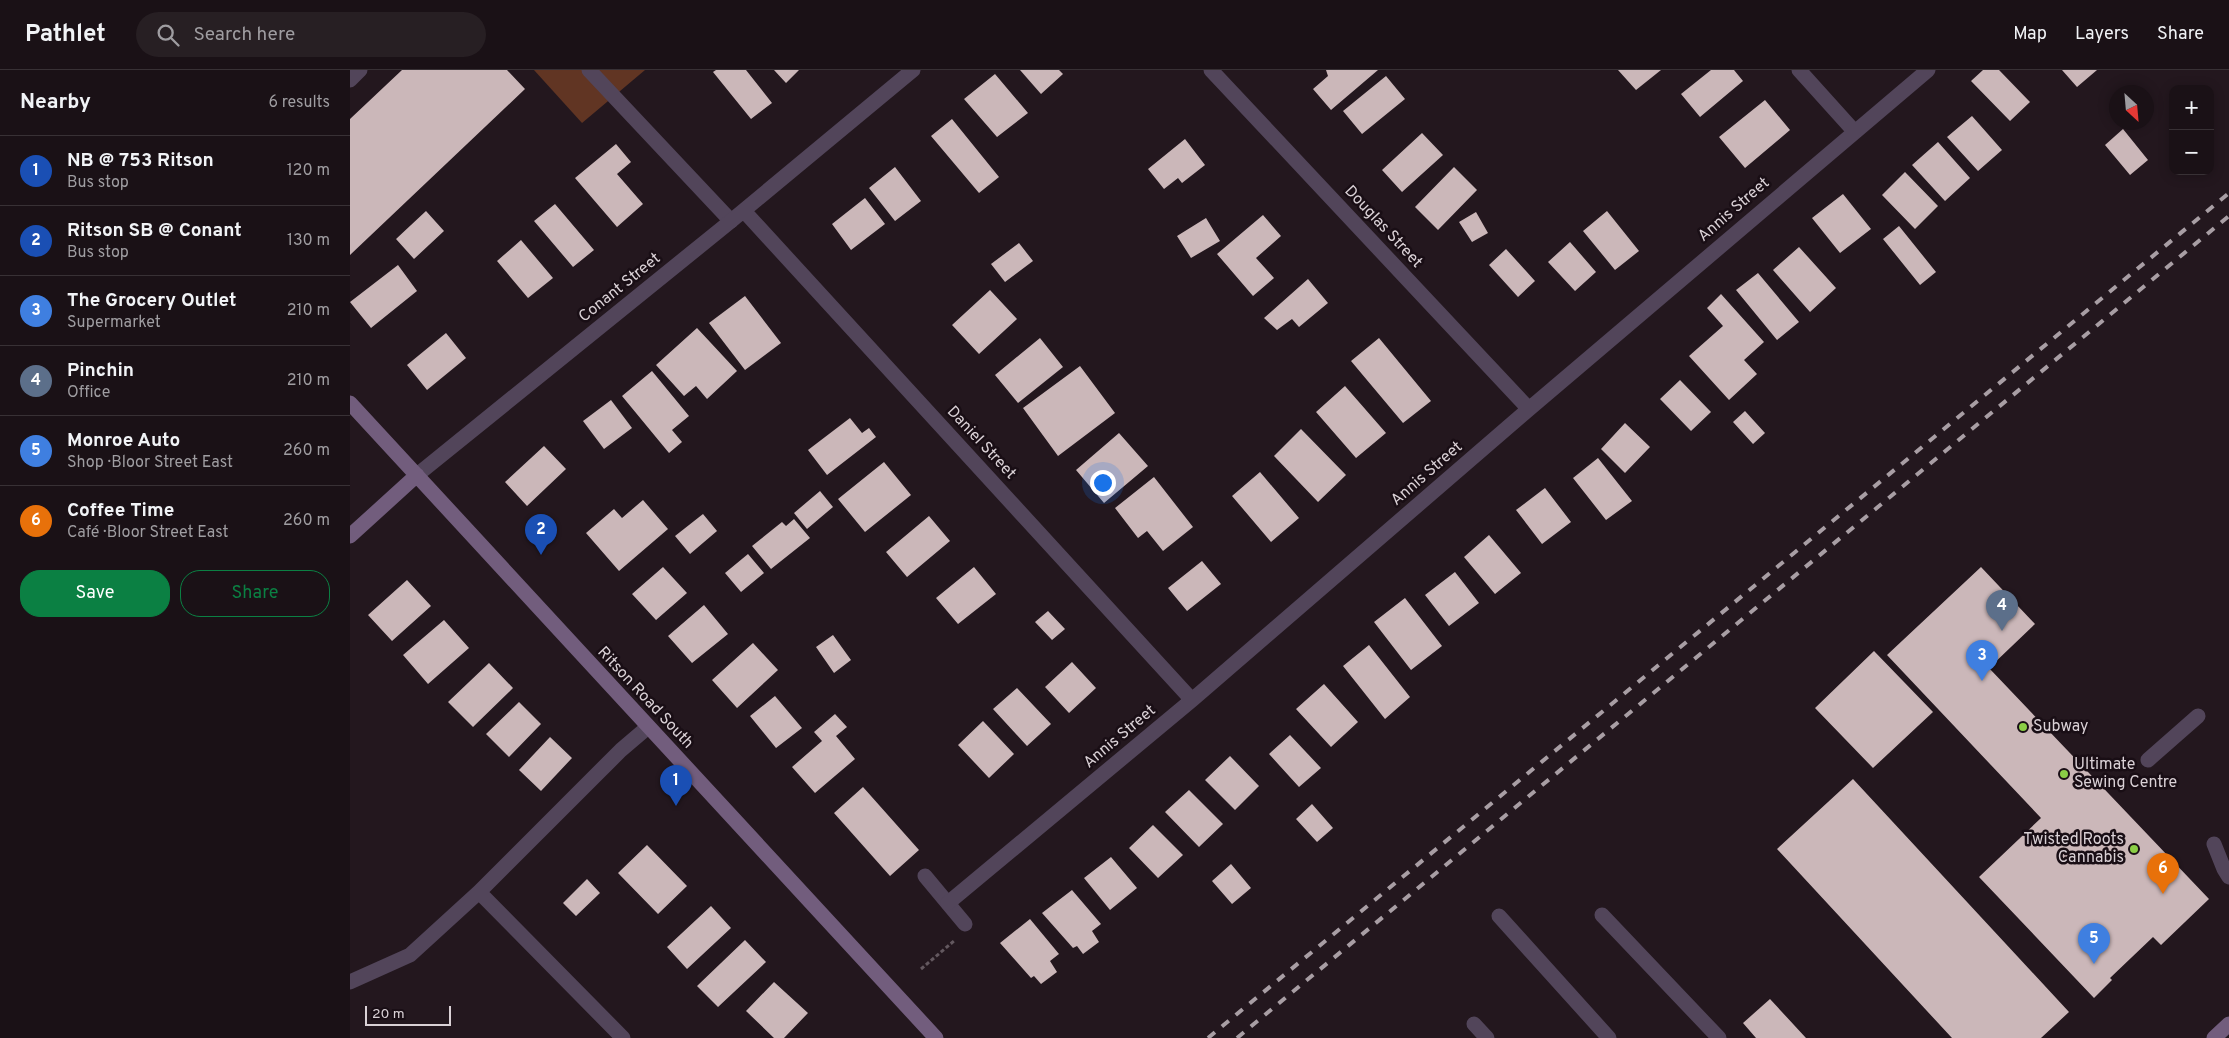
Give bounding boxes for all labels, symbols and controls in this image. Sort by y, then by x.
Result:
search box [136,12,486,57]
text: Pathlet [25,20,106,50]
icon: search [154,21,182,49]
text: Search here [194,23,295,47]
text: Map [2013,23,2047,46]
text: Layers [2075,23,2129,46]
text: Share [2157,23,2204,46]
north arrow [2109,85,2154,130]
map controls [2169,85,2214,175]
button: + [2169,85,2214,130]
text: Nearby [20,89,91,116]
text: 6 results [268,93,330,113]
button: − [2169,130,2214,175]
text: NB @ 753 Ritson [67,149,214,173]
text: 1 [33,161,39,181]
text: 120 m [287,161,330,181]
text: Bus stop [67,173,129,193]
street label: Annis Street [1694,173,1774,247]
street label: Douglas Street [1340,182,1426,272]
text: Ritson SB @ Conant [67,219,242,243]
text: 2 [31,231,41,251]
text: 130 m [287,231,330,251]
text: Bus stop [67,243,129,263]
street label: Conant Street [575,249,665,327]
text: The Grocery Outlet [67,289,236,313]
text: 3 [31,301,41,321]
text: 210 m [287,301,330,321]
text: Supermarket [67,313,161,333]
text: Pinchin [67,359,134,383]
text: 4 [31,371,41,391]
text: 210 m [287,371,330,391]
text: Office [67,383,110,403]
street label: Daniel Street [942,402,1020,484]
text: Monroe Auto [67,429,180,453]
street label: Annis Street [1387,437,1467,511]
text: 5 [31,441,41,461]
text: 260 m [283,441,330,461]
text: Shop · Bloor Street East [67,453,233,473]
your location [1090,470,1116,496]
text: Coffee Time [67,499,174,523]
text: 6 [31,511,41,531]
text: 260 m [283,511,330,531]
pin: 2 [525,514,557,555]
text: Café · Bloor Street East [67,523,229,543]
button: Save [20,570,170,617]
button: Share [180,570,330,617]
pin: 4 [1986,590,2018,631]
pin: 3 [1966,640,1998,681]
street label: Ritson Road South [593,643,697,753]
street label: Annis Street [1080,701,1160,773]
place label: Subway [2033,717,2089,737]
marker: Subway [2017,721,2029,733]
place label: Ultimate Sewing Centre [2074,755,2177,793]
pin: 1 [660,765,692,806]
marker: Ultimate Sewing Centre [2058,768,2070,780]
place label: Twisted Roots Cannabis [2023,830,2124,868]
marker: Twisted Roots Cannabis [2128,843,2140,855]
pin: 6 [2147,853,2179,894]
pin: 5 [2078,923,2110,964]
scale bar [365,1003,451,1026]
text: 20 m [372,1006,405,1023]

